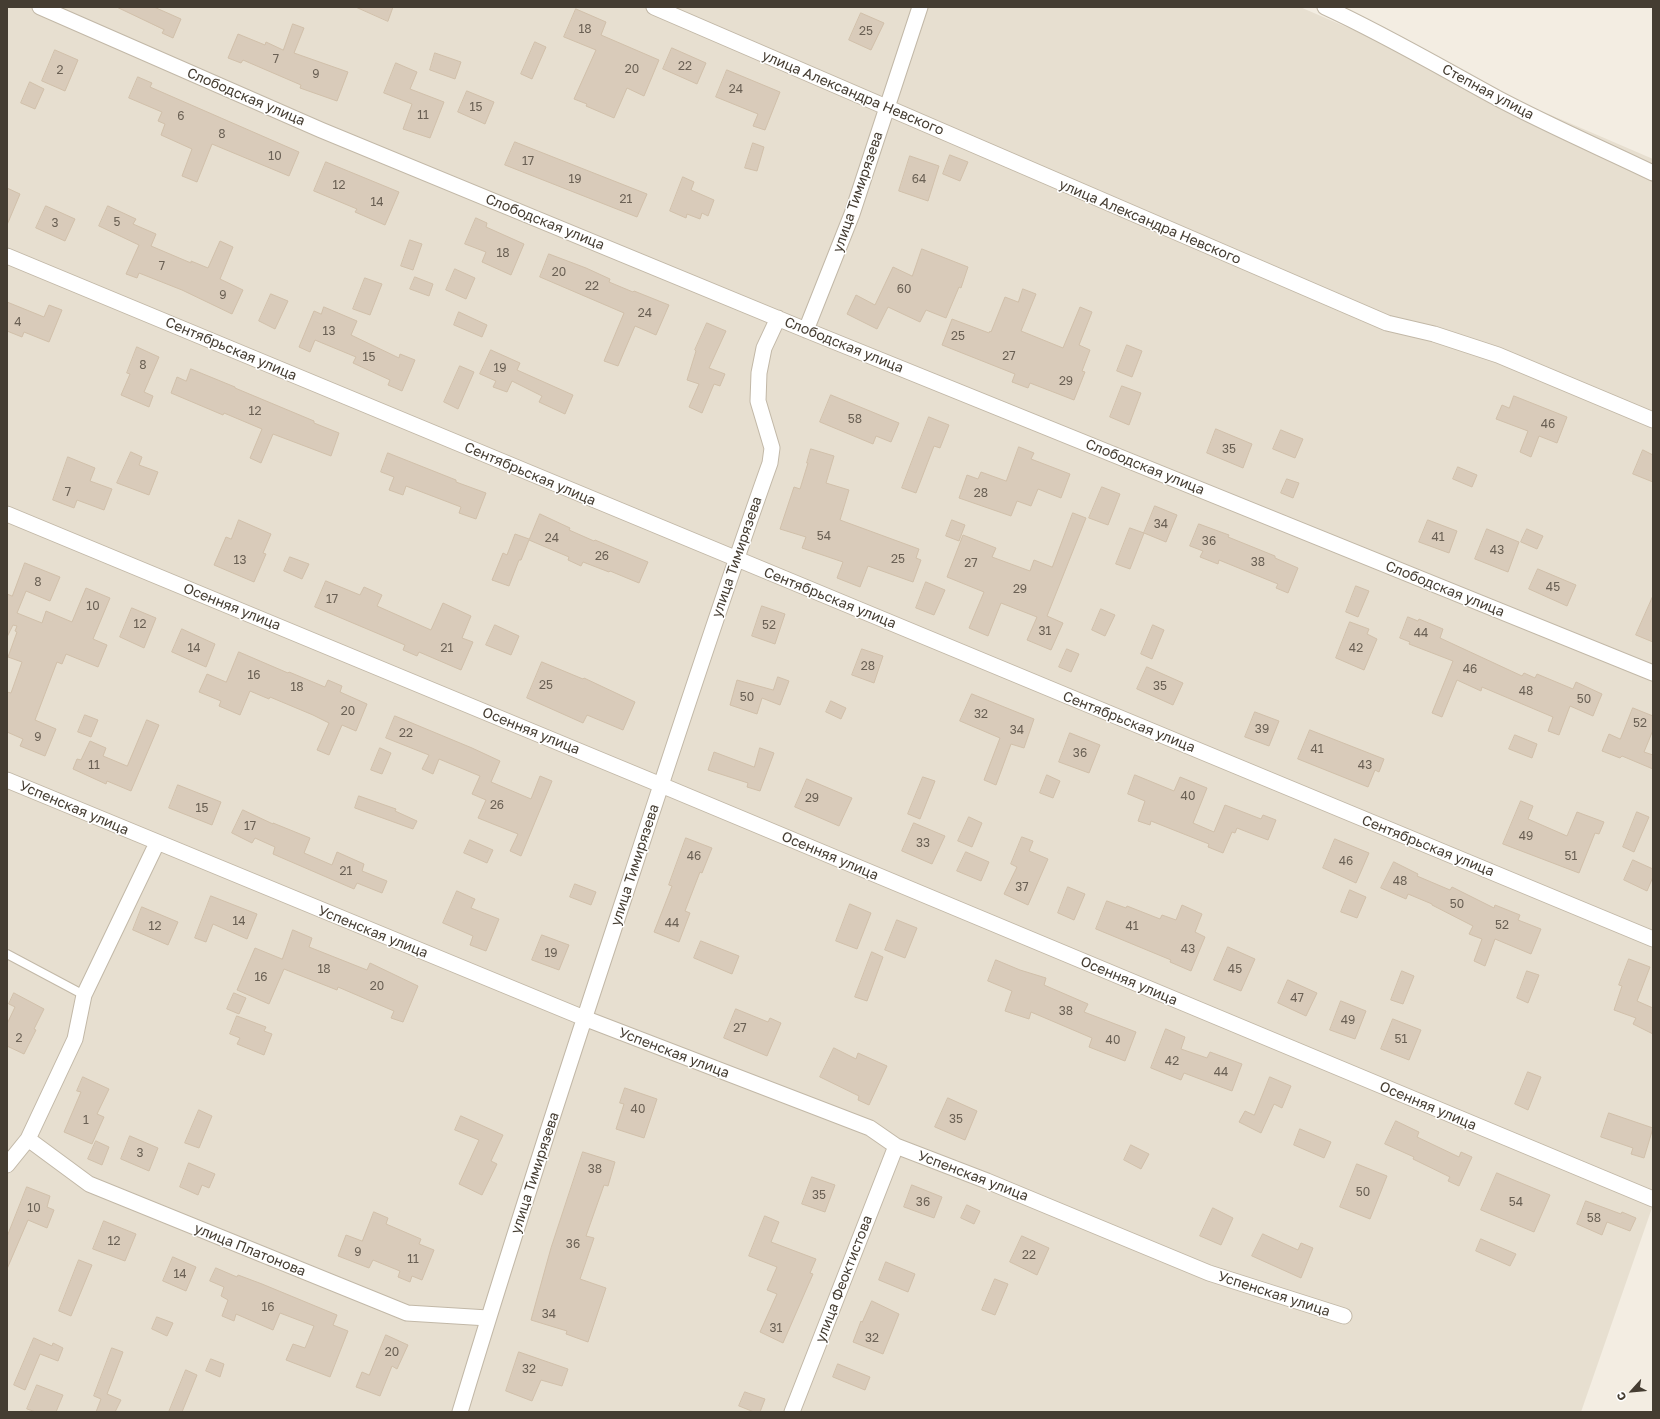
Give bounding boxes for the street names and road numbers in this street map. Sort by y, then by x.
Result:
street label: улица Александра Невского [760,47,946,139]
street label: Степная улица [1439,61,1537,123]
street label: Слободская улица [184,65,308,129]
street label: улица Тимирязева [829,129,887,255]
street label: улица Александра Невского [1057,176,1243,268]
street label: Слободская улица [483,190,607,254]
street label: Слободская улица [782,313,906,377]
street label: Сентябрьская улица [163,314,299,384]
street label: Слободская улица [1083,435,1207,499]
street label: Сентябрьская улица [462,439,598,509]
street label: улица Тимирязева [708,494,766,620]
street label: Слободская улица [1383,557,1507,621]
street label: Сентябрьская улица [761,564,899,632]
street label: Осенняя улица [181,580,283,634]
street label: Сентябрьская улица [1060,688,1198,756]
street label: Осенняя улица [480,704,582,758]
street label: Успенская улица [17,777,131,839]
street label: улица Тимирязева [607,802,663,928]
street label: Сентябрьская улица [1359,812,1497,880]
street label: Осенняя улица [779,828,881,884]
street label: Успенская улица [316,902,430,962]
street label: Осенняя улица [1078,953,1180,1009]
street label: Успенская улица [616,1024,732,1082]
street label: Осенняя улица [1377,1078,1479,1134]
street label: улица Тимирязева [507,1110,563,1236]
street label: Успенская улица [915,1147,1031,1205]
street label: улица Феоктистова [812,1213,876,1345]
street label: улица Платонова [192,1220,308,1280]
street label: Успенская улица [1216,1268,1332,1320]

